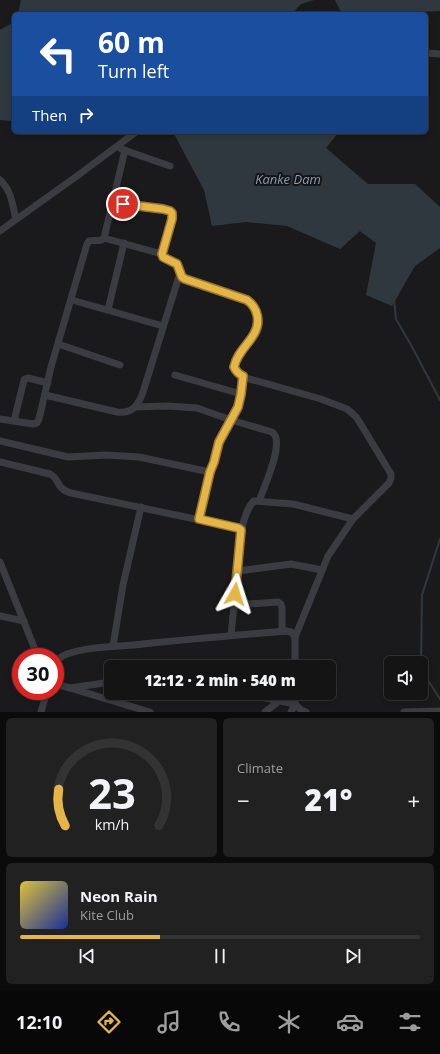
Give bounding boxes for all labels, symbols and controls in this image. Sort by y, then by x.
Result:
text: 60 m [98,23,165,61]
icon: left [32,28,84,80]
text: Turn left [98,59,169,83]
icon: right [75,104,97,126]
text: Then [32,105,67,125]
water label: Kanke Dam [255,170,321,188]
pin [106,187,140,221]
icon: arrive [112,193,134,215]
position arrow [214,573,256,615]
speed limit sign: 30 [12,648,64,700]
map controls [384,656,428,700]
button: sound [384,656,428,700]
text: 12:12 · 2 min · 540 m [144,670,296,690]
text: Climate [237,759,283,777]
text: 23 [88,764,135,820]
text: 21° [305,779,352,820]
text: − [237,785,250,815]
text: + [407,785,420,815]
text: km/h [94,814,129,833]
text: Neon Rain [80,886,158,906]
text: Kite Club [80,906,134,924]
icon: previous [76,945,98,967]
icon: pause [209,945,231,967]
icon: next [342,945,364,967]
icon: directions [95,1008,123,1036]
icon: music [155,1008,183,1036]
icon: phone [215,1008,243,1036]
icon: climate [275,1008,303,1036]
icon: car [336,1008,364,1036]
icon: filters [396,1008,424,1036]
text: 12:10 [16,1010,62,1034]

